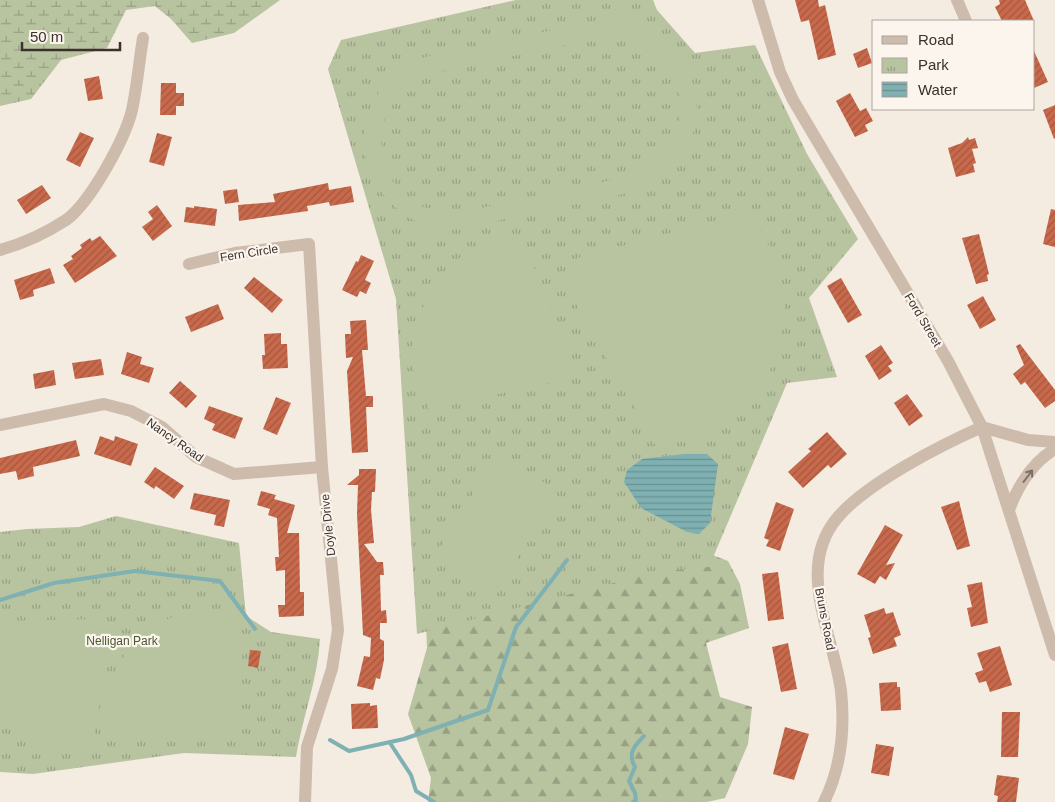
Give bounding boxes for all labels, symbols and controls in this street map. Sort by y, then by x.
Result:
scale bar [22,20,120,52]
legend [872,20,1035,110]
text: 50 m [30,28,63,45]
text: Road [918,31,954,48]
text: Park [918,56,949,73]
text: Water [918,81,957,98]
street label: Fern Circle [219,241,279,265]
street label: Ford Street [902,291,945,350]
street label: Nancy Road [144,415,206,465]
one-way arrow [1022,470,1033,483]
street label: Doyle Drive [318,493,338,557]
street label: Bruns Road [812,587,838,651]
park label: Nelligan Park [86,634,159,648]

